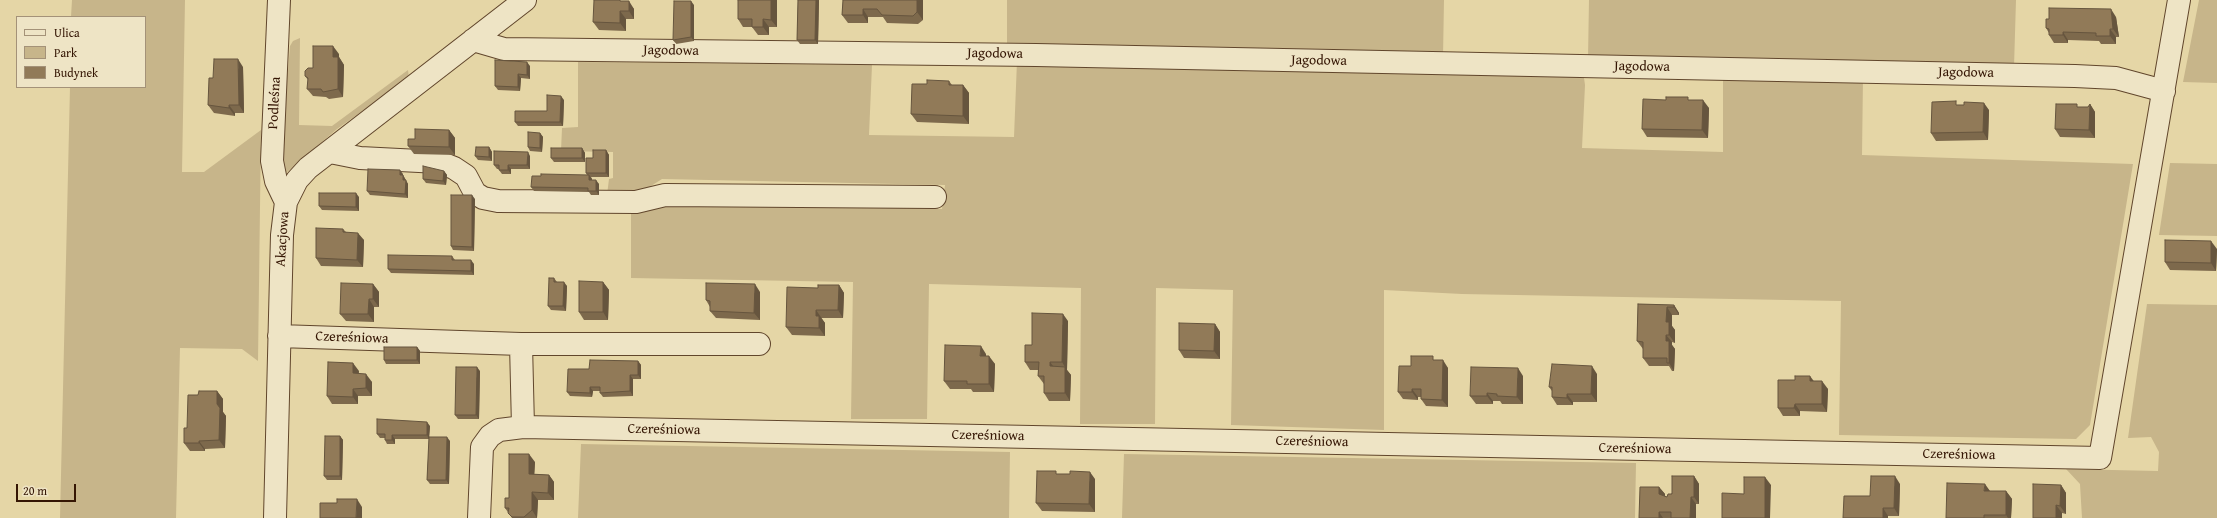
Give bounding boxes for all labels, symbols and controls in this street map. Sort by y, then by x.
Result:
legend [16,16,146,88]
text: Ulica [54,24,80,41]
street label: Jagodowa [643,42,699,60]
text: Park [54,44,77,61]
street label: Jagodowa [967,45,1023,63]
street label: Jagodowa [1291,52,1347,70]
street label: Jagodowa [1614,58,1670,76]
text: Budynek [54,64,98,81]
street label: Jagodowa [1938,64,1994,82]
street label: Podleśna [265,76,285,130]
street label: Akacjowa [273,211,293,267]
street label: Czereśniowa [315,328,389,348]
street label: Czereśniowa [627,421,701,439]
street label: Czereśniowa [951,427,1025,445]
street label: Czereśniowa [1275,433,1349,451]
street label: Czereśniowa [1598,440,1672,458]
street label: Czereśniowa [1922,446,1996,464]
scale bar [18,476,78,502]
text: 20 m [23,482,47,499]

